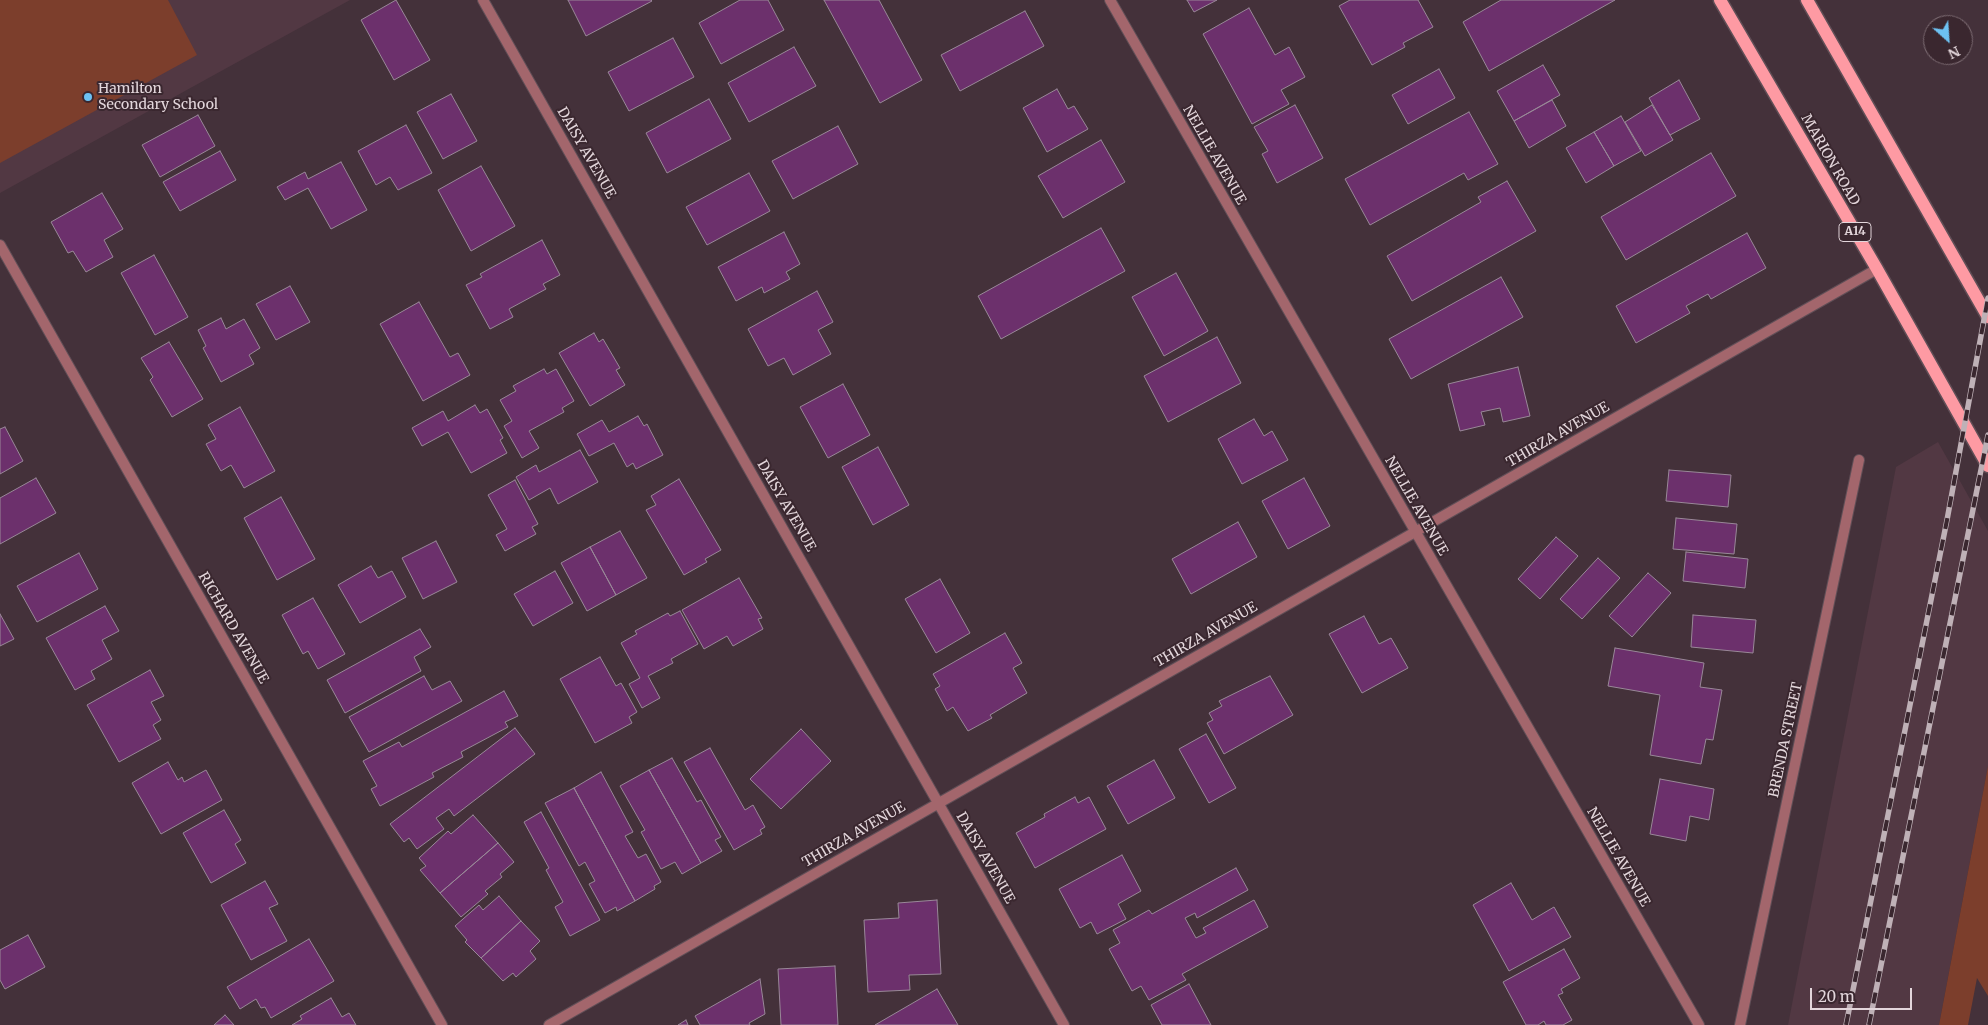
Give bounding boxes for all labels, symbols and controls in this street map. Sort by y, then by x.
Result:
north arrow [1923,15,1973,65]
text: N [1945,42,1963,63]
place label: Hamilton Secondary School [98,81,218,114]
marker: Hamilton Secondary School [82,91,94,103]
street label: NELLIE AVENUE [1179,102,1249,208]
street label: DAISY AVENUE [553,104,619,202]
street label: MARION ROAD [1797,111,1863,209]
road number: A14 [1839,222,1871,242]
street label: THIRZA AVENUE [1504,399,1612,471]
street label: NELLIE AVENUE [1381,453,1451,559]
street label: DAISY AVENUE [753,457,819,555]
street label: RICHARD AVENUE [194,569,272,687]
street label: THIRZA AVENUE [1152,599,1260,671]
street label: BRENDA STREET [1766,681,1806,799]
street label: THIRZA AVENUE [800,799,908,871]
street label: NELLIE AVENUE [1583,804,1653,910]
street label: DAISY AVENUE [952,809,1018,907]
scale bar [1813,978,1916,1010]
text: 20 m [1818,987,1855,1006]

